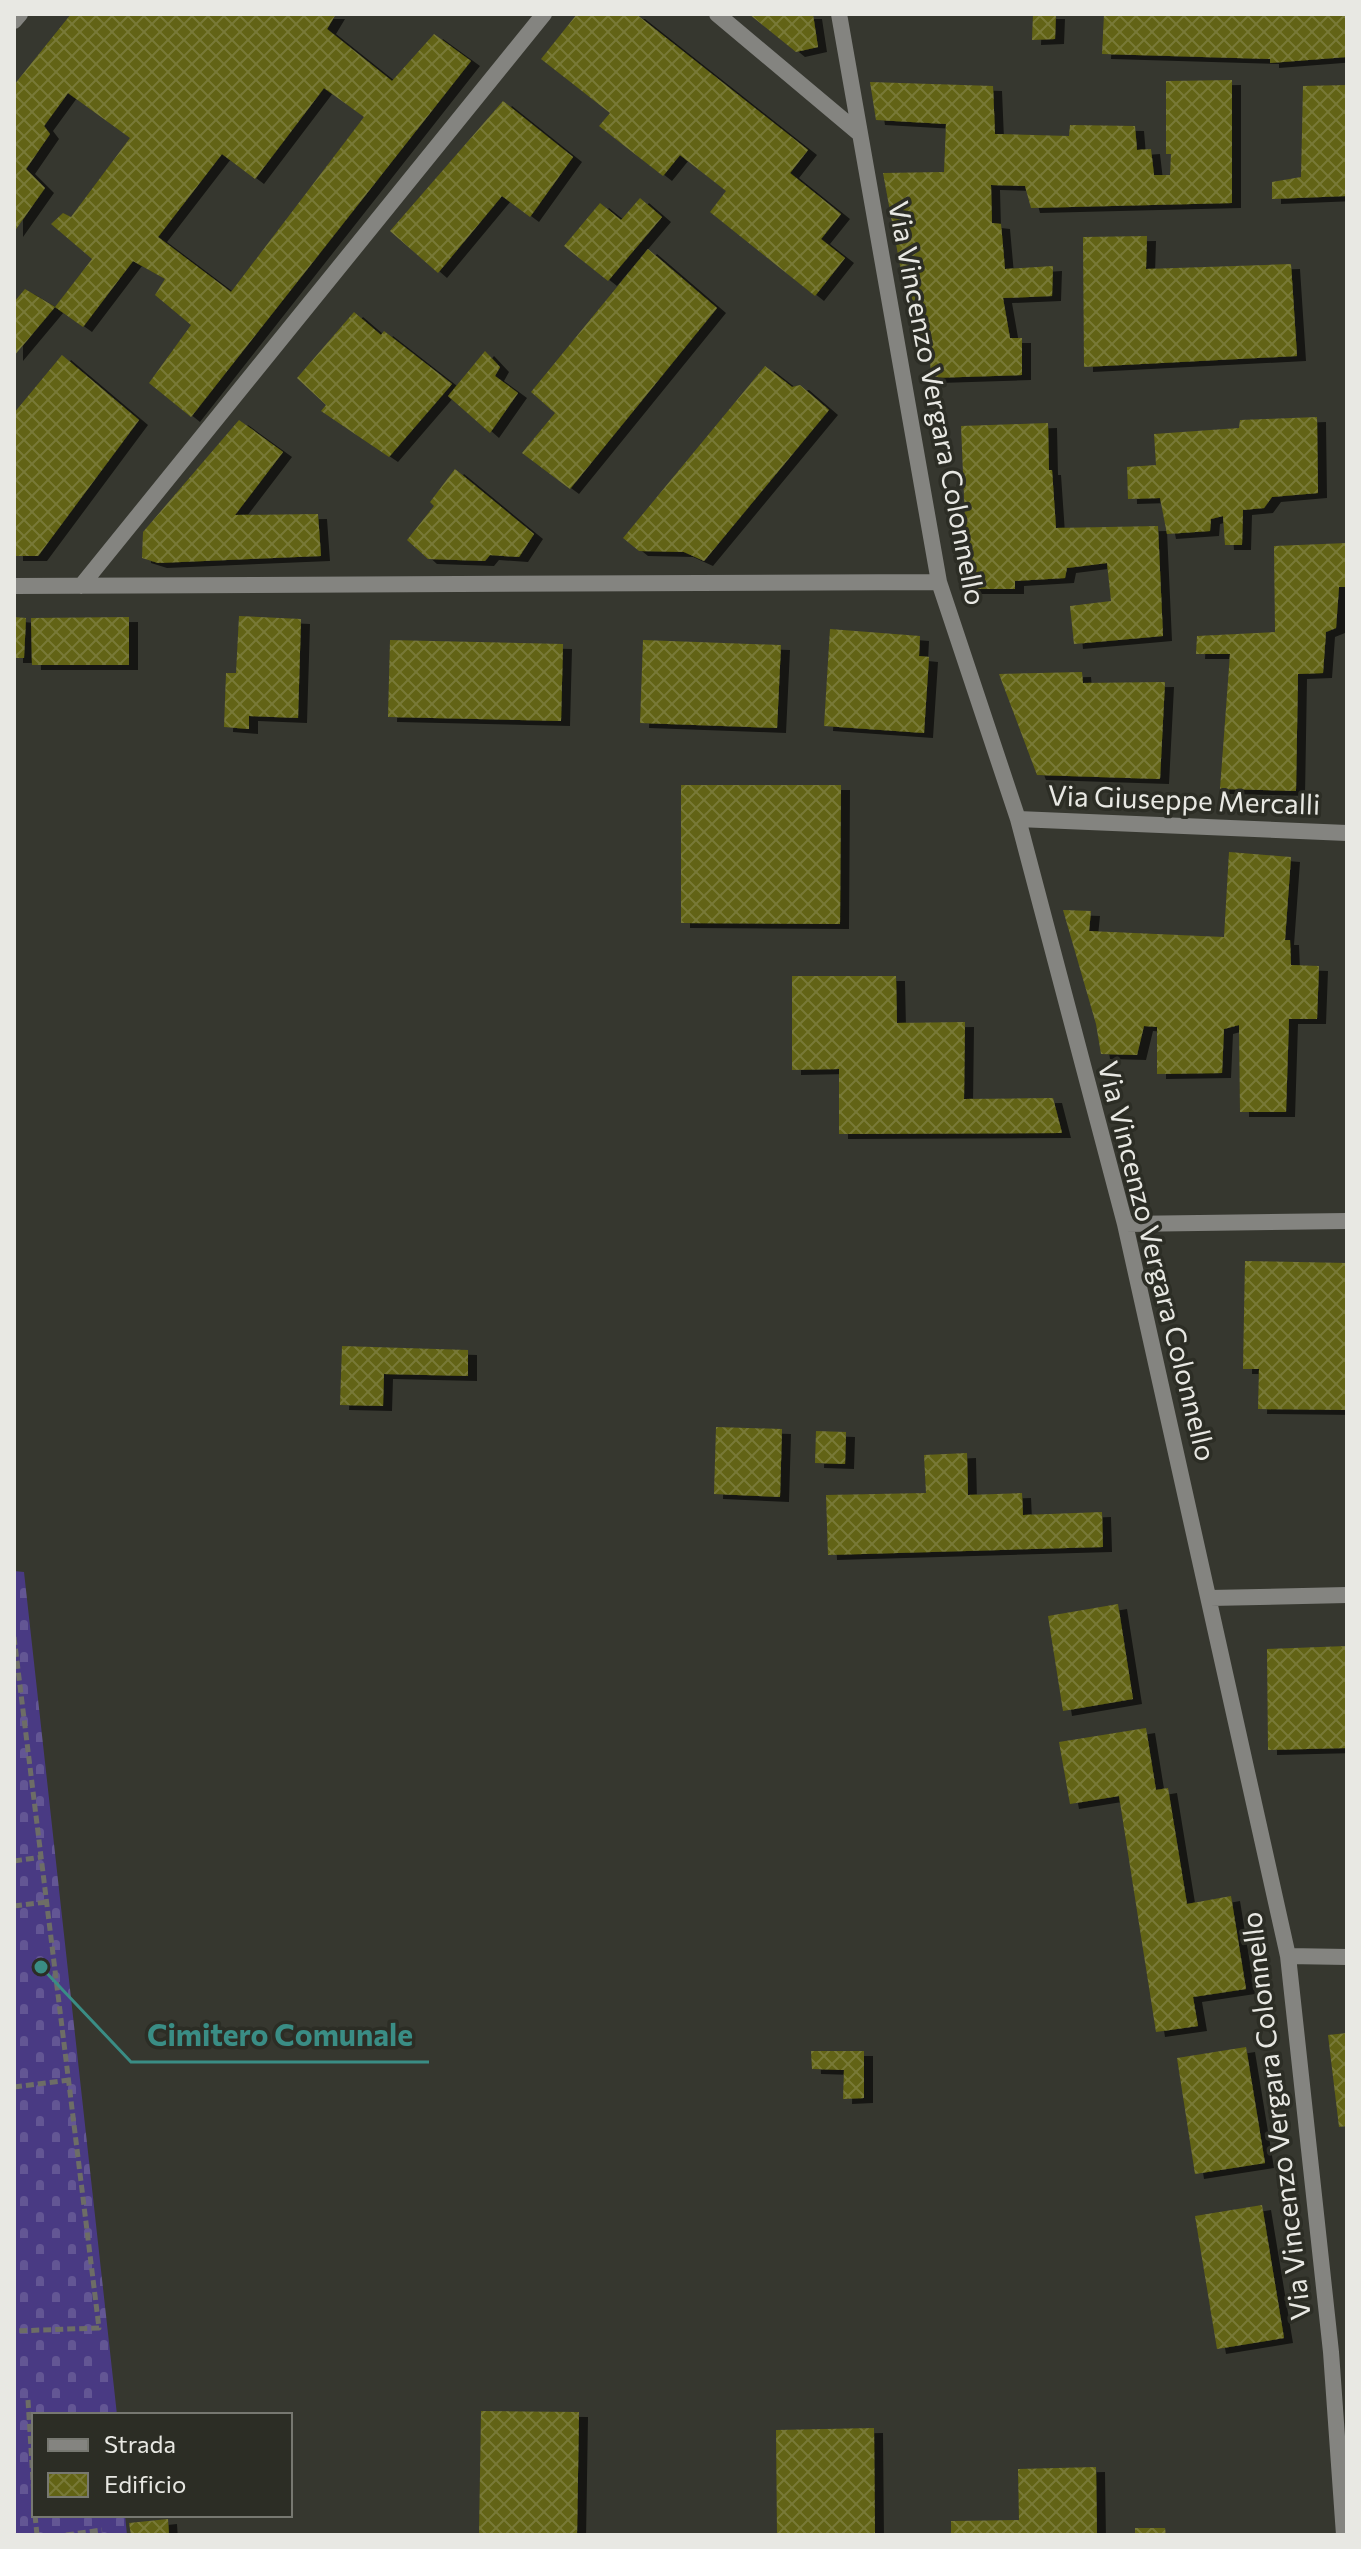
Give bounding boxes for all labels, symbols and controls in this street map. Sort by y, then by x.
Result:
street label: Via Vincenzo Vergara Colonnello [882,198,994,608]
street label: Via Giuseppe Mercalli [1047,777,1321,821]
street label: Via Vincenzo Vergara Colonnello [1092,1057,1224,1464]
street label: Via Vincenzo Vergara Colonnello [1233,1910,1317,2322]
callout: Cimitero Comunale [131,2008,429,2062]
text: Cimitero Comunale [147,2015,413,2052]
legend [32,2413,292,2517]
text: Strada [104,2429,176,2458]
text: Edificio [104,2469,186,2498]

